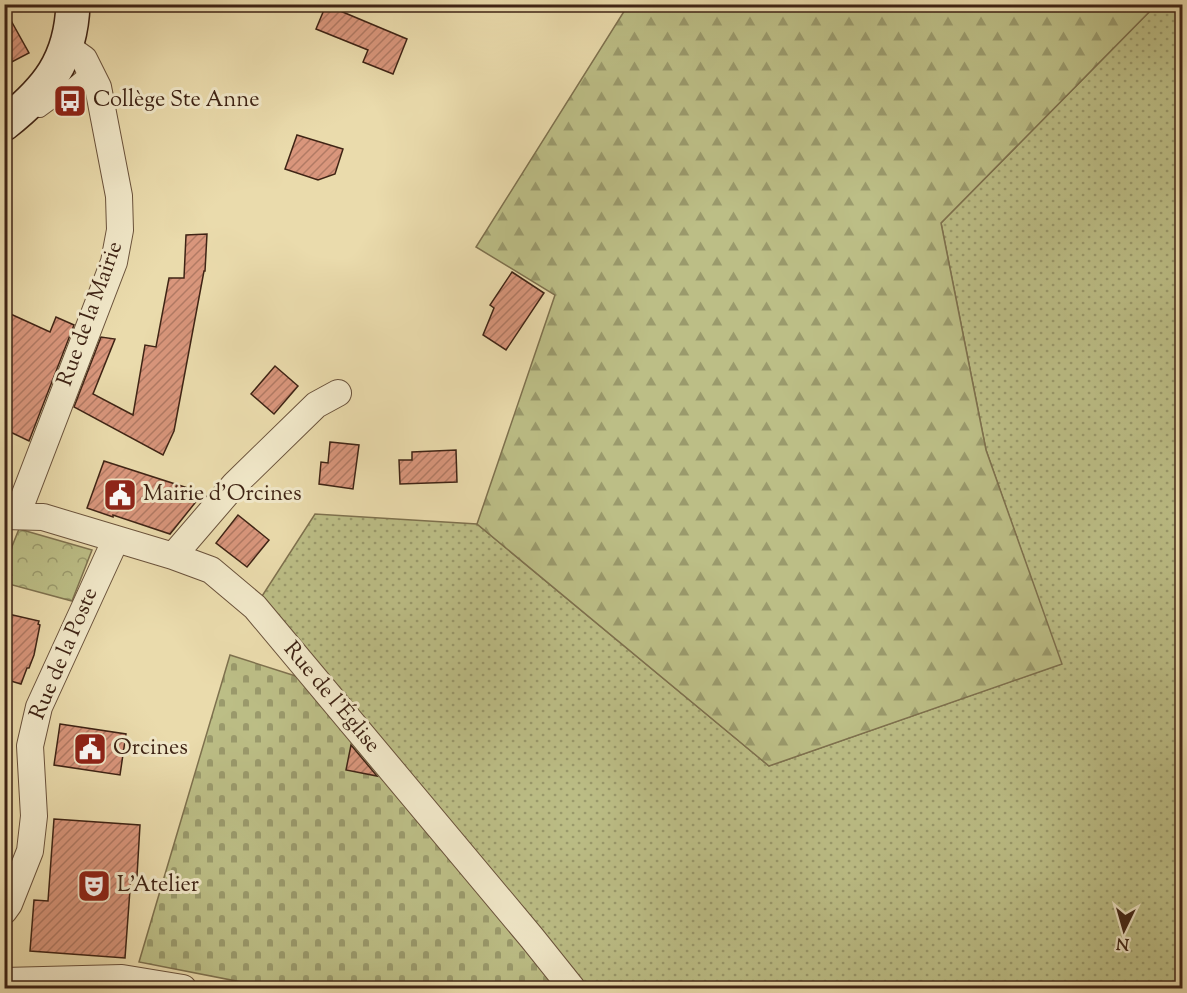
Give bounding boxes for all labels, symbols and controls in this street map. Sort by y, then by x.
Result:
bus stop icon: Collège Ste Anne [52,83,88,119]
place label: Collège Ste Anne [93,85,259,117]
street label: Rue de la Mairie [50,237,132,391]
public building icon: Mairie d'Orcines [102,477,138,513]
place label: Mairie d'Orcines [143,479,302,511]
street label: Rue de la Poste [23,583,107,725]
street label: Rue de l'Église [275,635,388,761]
public building icon: Orcines [72,731,108,767]
place label: Orcines [113,733,188,765]
theatre icon: L'Atelier [76,868,112,904]
place label: L'Atelier [117,870,199,902]
north arrow [1094,900,1154,960]
text: N [1115,930,1130,954]

